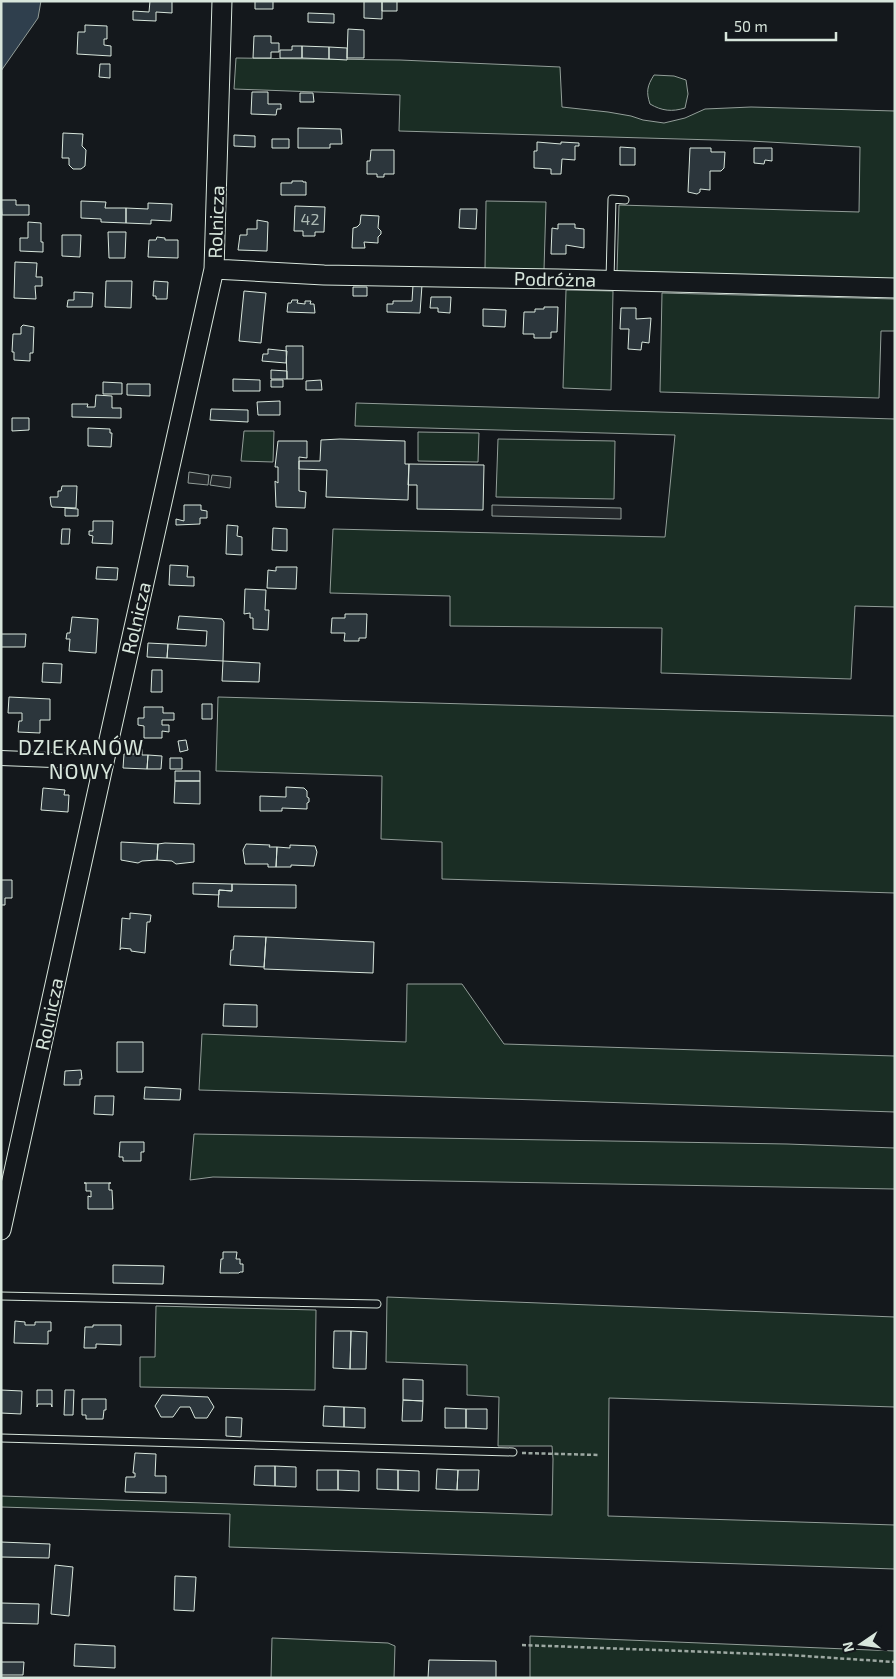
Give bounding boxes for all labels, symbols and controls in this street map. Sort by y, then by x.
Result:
scale bar [726,10,836,42]
text: 50 m [734,17,768,35]
street label: Rolnicza [203,185,228,259]
house number: 42 [301,209,319,228]
street label: Podróżna [514,266,596,291]
street label: Rolnicza [116,580,155,656]
district label: DZIEKANÓW NOWY [18,734,144,783]
street label: Rolnicza [30,976,67,1052]
north arrow [836,1619,886,1669]
text: N [838,1640,857,1654]

